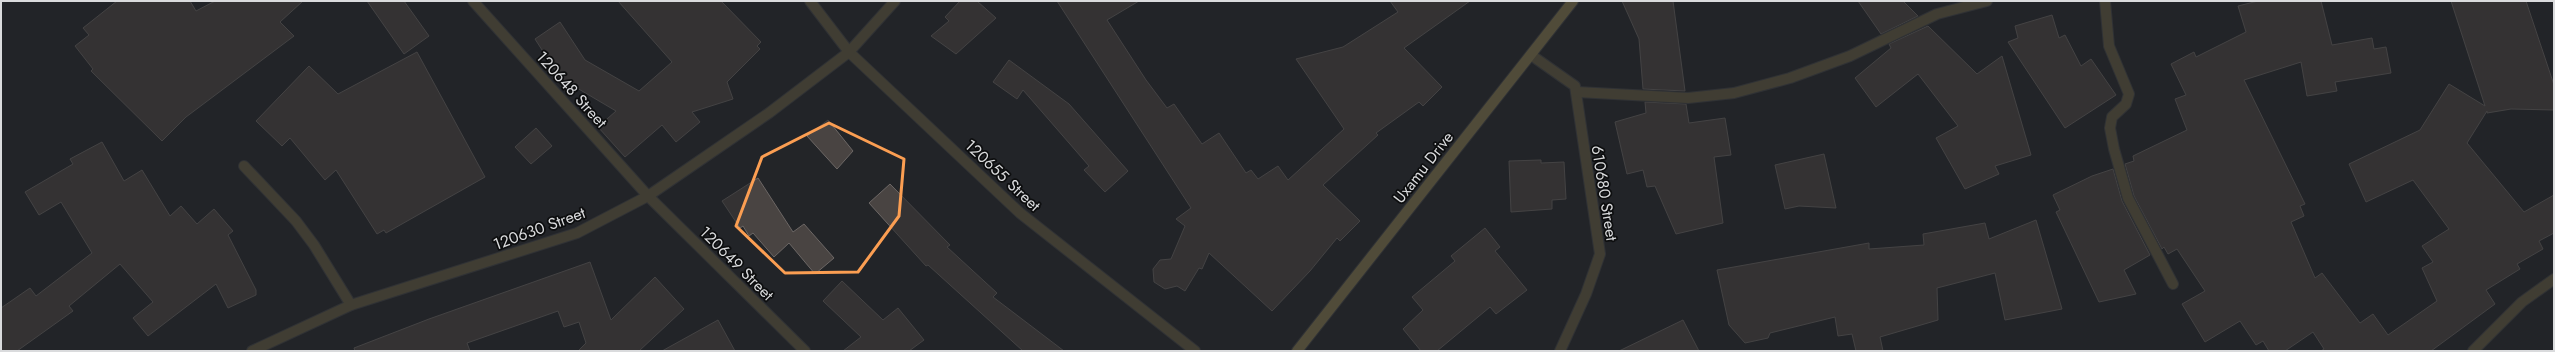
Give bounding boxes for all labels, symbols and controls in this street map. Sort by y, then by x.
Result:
street label: 120648 Street [531,46,612,133]
street label: Uxamu Drive [1388,126,1459,208]
street label: 120655 Street [960,134,1046,217]
street label: 610680 Street [1586,144,1623,243]
street label: 120630 Street [490,201,589,256]
street label: 120649 Street [694,221,779,306]

